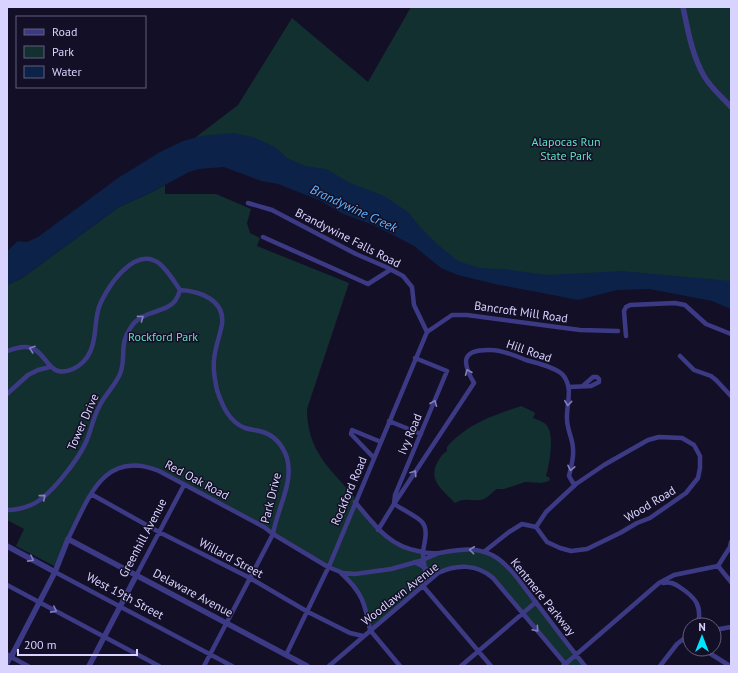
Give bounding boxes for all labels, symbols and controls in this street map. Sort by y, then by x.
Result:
legend [16,16,146,88]
text: Road [52,24,77,39]
text: Park [52,44,74,59]
text: Water [52,64,82,79]
park label: Alapocas Run State Park [531,134,601,163]
water label: Brandywine Creek [307,181,401,237]
street label: Brandywine Falls Road [293,204,404,271]
street label: Bancroft Mill Road [473,297,569,326]
one-way arrow [136,316,143,323]
park label: Rockford Park [128,329,198,344]
street label: Hill Road [505,336,554,365]
one-way arrow [29,346,36,354]
one-way arrow [465,369,473,376]
street label: Tower Drive [63,391,102,452]
one-way arrow [429,399,437,407]
one-way arrow [564,400,573,406]
street label: Ivy Road [394,411,425,457]
street label: Rockford Road [327,454,370,528]
street label: Red Oak Road [163,456,232,503]
one-way arrow [568,465,576,471]
street label: Park Drive [257,471,284,525]
one-way arrow [409,471,416,478]
street label: Wood Road [621,482,678,525]
one-way arrow [38,494,45,501]
street label: Greenhill Avenue [115,496,170,580]
street label: Willard Street [197,534,266,581]
one-way arrow [469,545,476,554]
one-way arrow [27,554,34,562]
street label: Kentmere Parkway [508,555,579,639]
street label: Woodlawn Avenue [358,559,441,628]
street label: Delaware Avenue [151,565,236,620]
street label: West 19th Street [84,569,166,622]
one-way arrow [50,606,57,613]
north arrow [682,617,722,657]
text: N [698,620,706,634]
one-way arrow [531,625,538,632]
scale bar [18,631,137,657]
text: 200 m [24,637,57,652]

